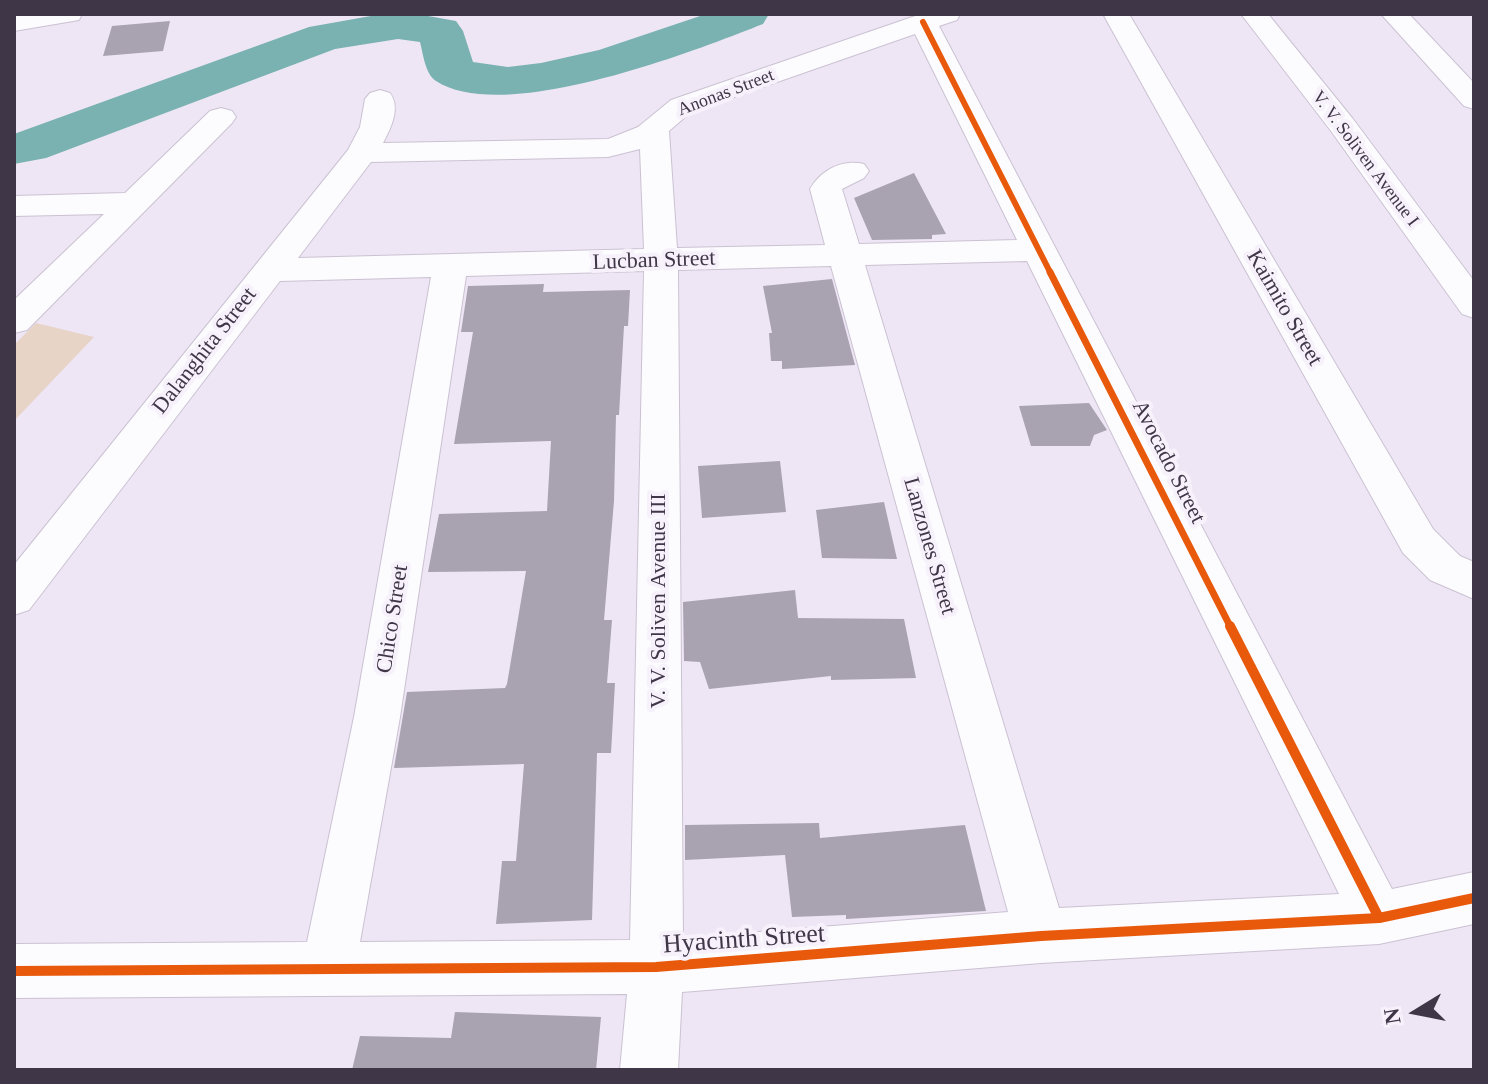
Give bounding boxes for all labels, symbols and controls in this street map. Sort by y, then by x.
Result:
street label: Anonas Street [675,65,777,121]
street label: V. V. Soliven Avenue I [1307,87,1423,231]
street label: Lucban Street [592,246,716,276]
street label: Kaimito Street [1240,246,1328,370]
street label: Dalanghita Street [147,282,263,420]
street label: Avocado Street [1126,396,1210,528]
street label: Lanzones Street [897,475,961,617]
street label: V. V. Soliven Avenue III [646,493,672,709]
street label: Chico Street [371,563,415,675]
street label: Hyacinth Street [662,919,826,961]
north arrow [1376,972,1456,1052]
text: N [1378,1006,1406,1026]

